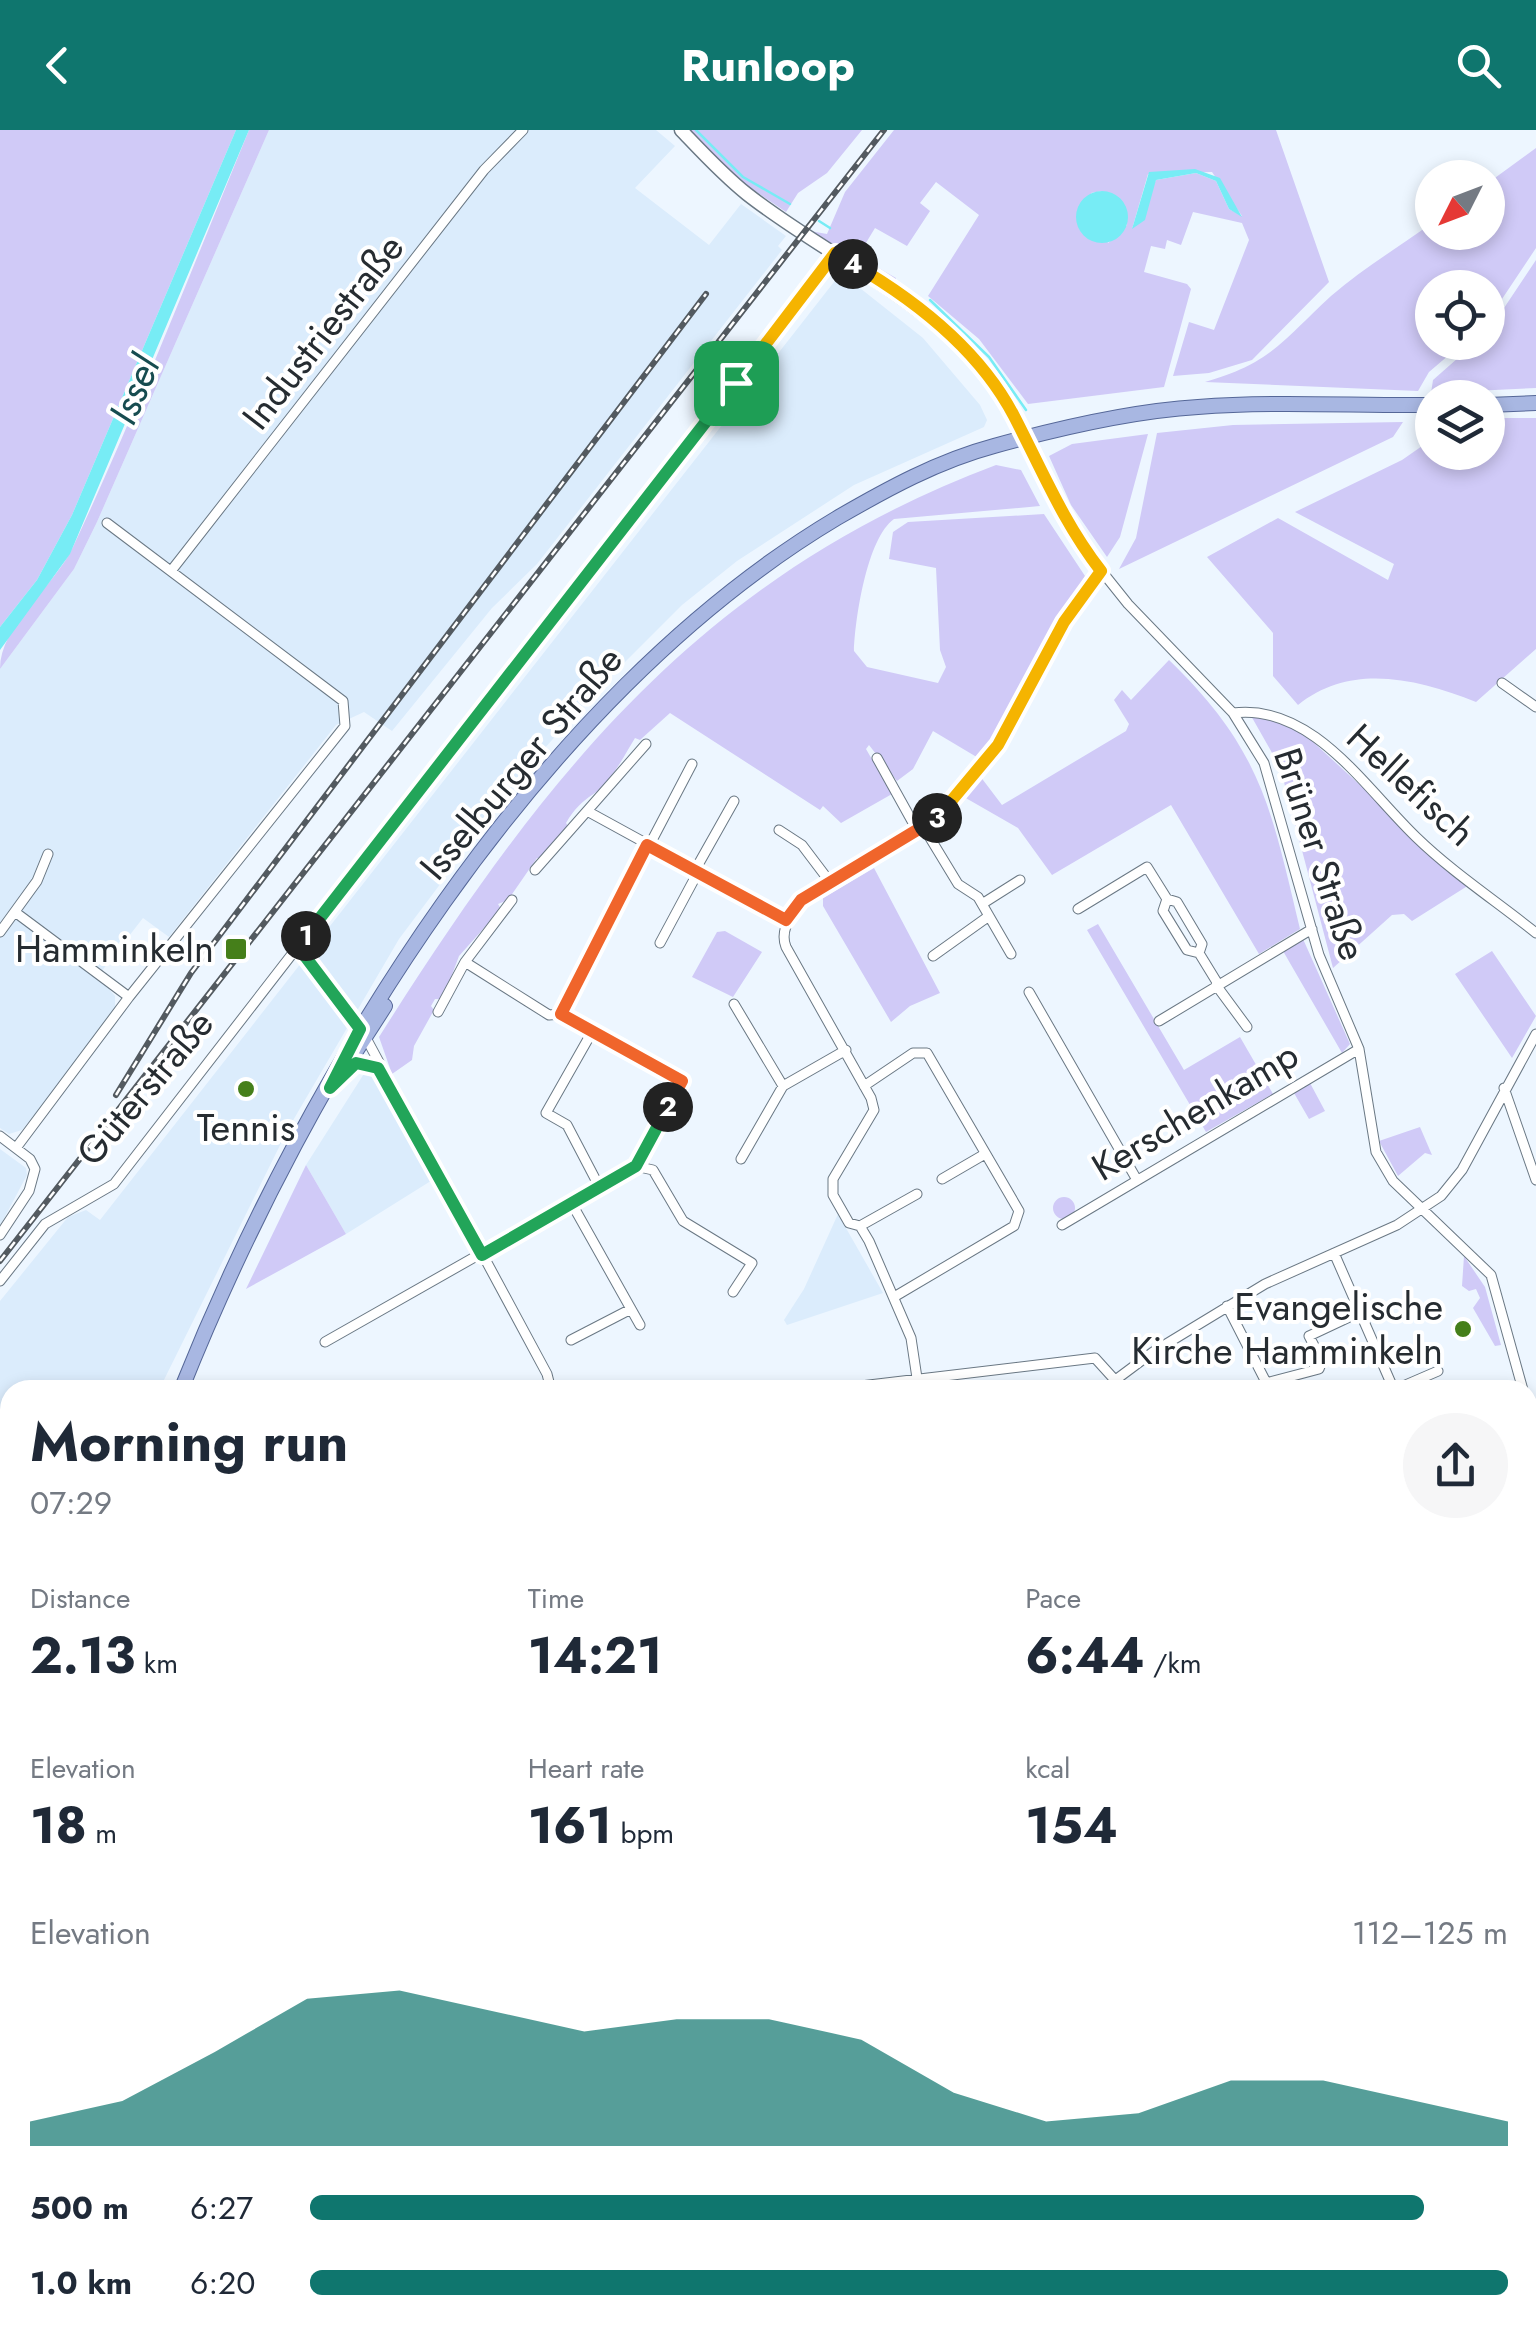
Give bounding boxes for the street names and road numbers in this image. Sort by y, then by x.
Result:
street label: Industriestraße [229,222,416,441]
street label: Isselburger Straße [406,634,635,892]
street label: Hellefisch [1335,711,1488,859]
street label: Brüner Straße [1260,741,1381,967]
street label: Güterstraße [63,998,226,1177]
street label: Kerschenkamp [1081,1027,1308,1194]

